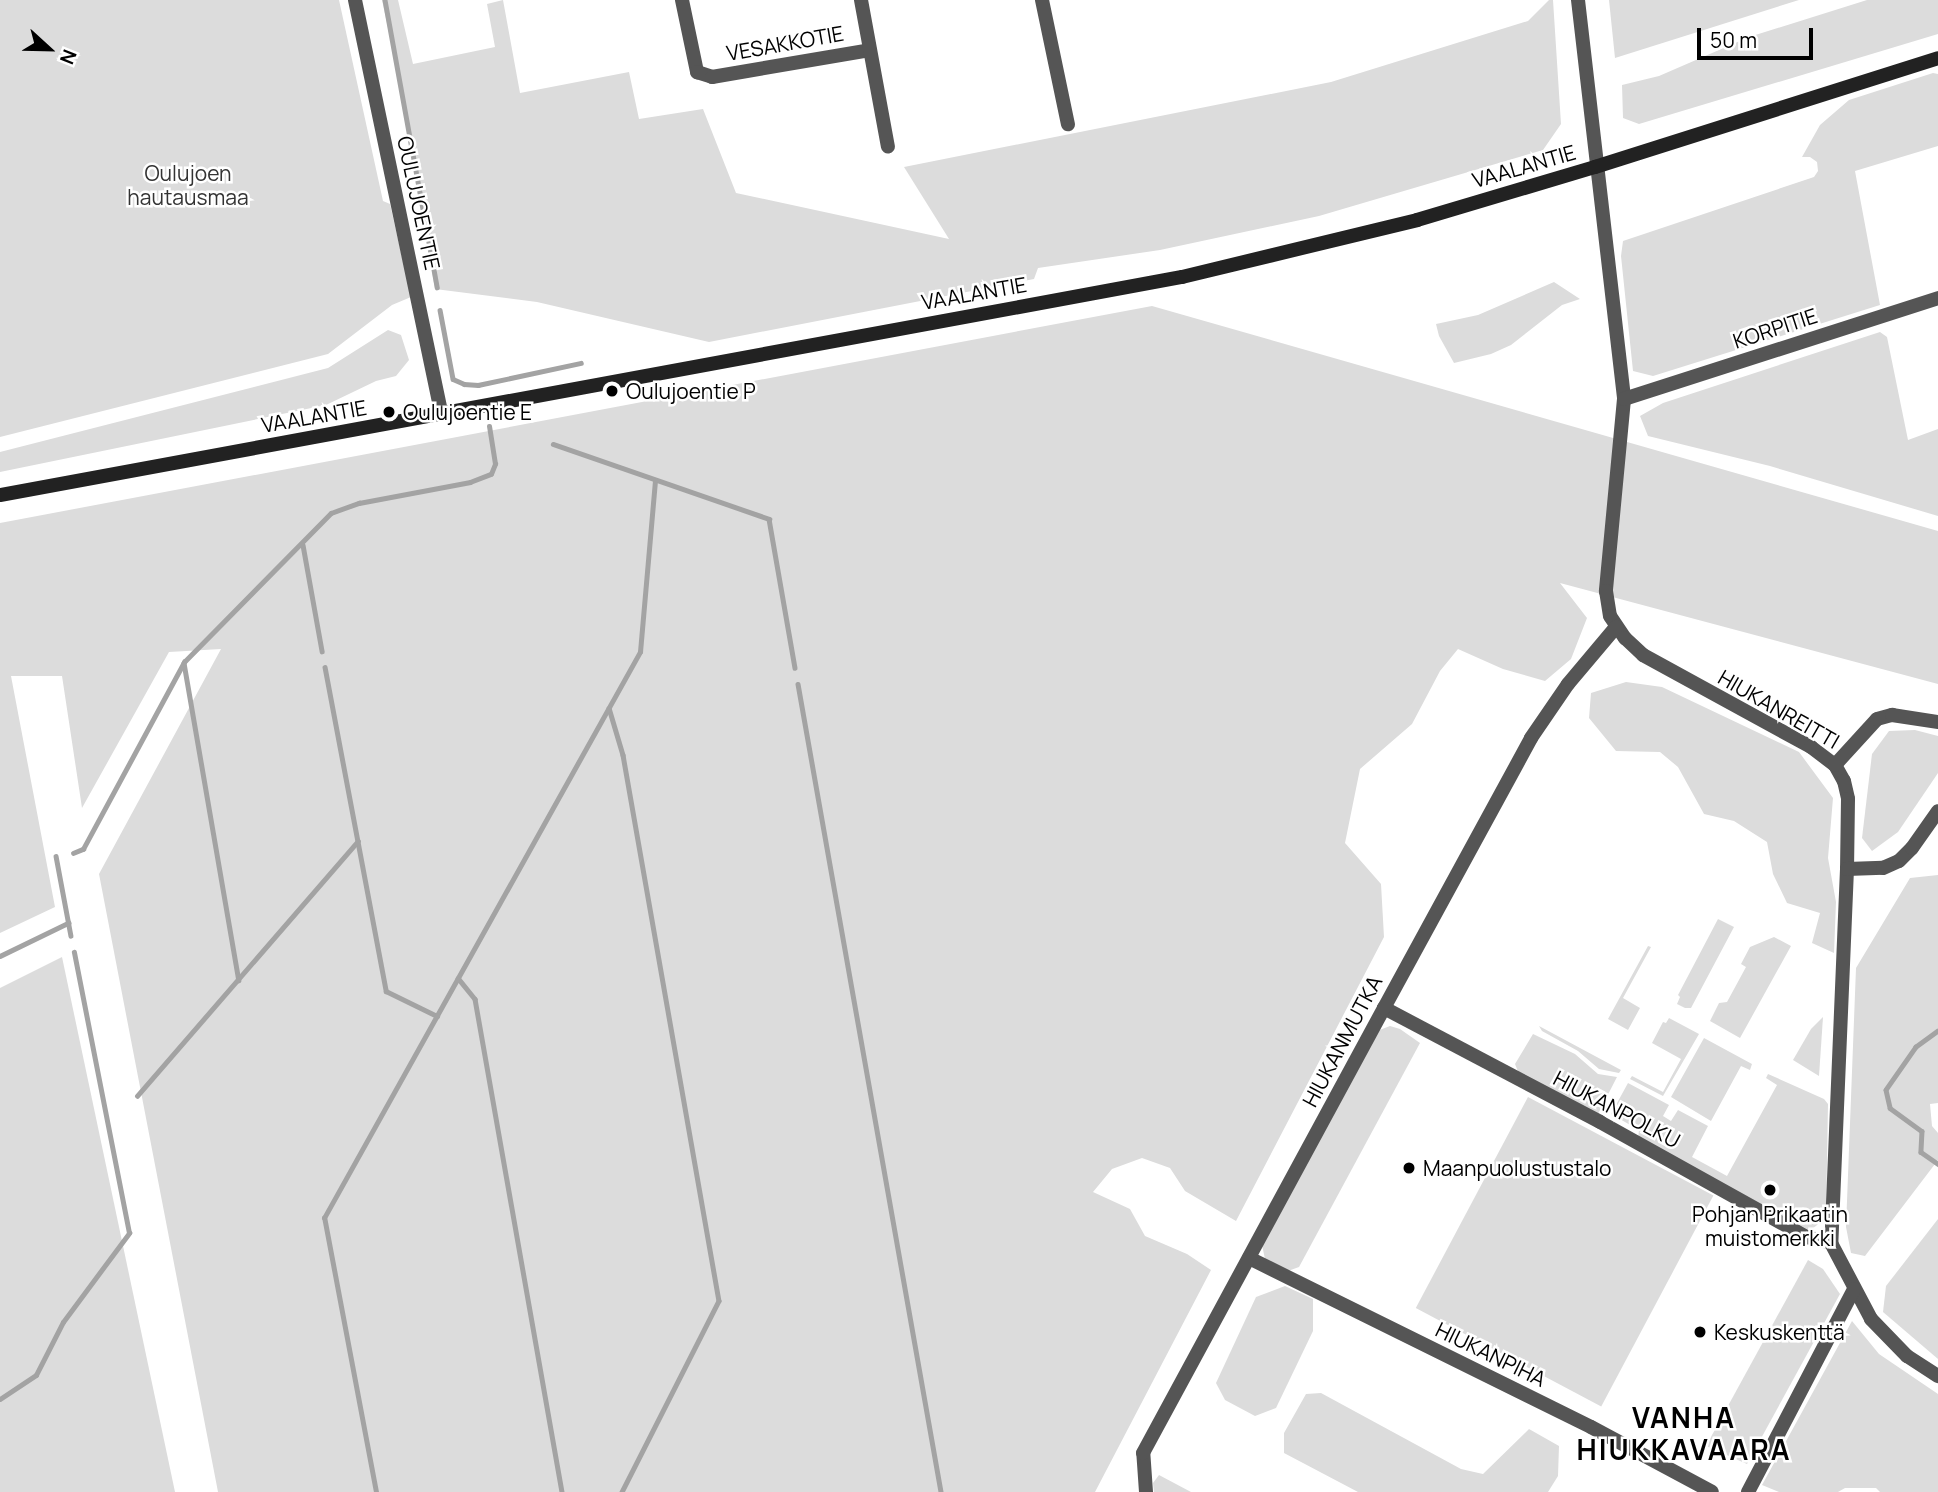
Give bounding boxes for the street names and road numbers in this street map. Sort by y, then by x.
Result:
street label: VESAKKOTIE [724,20,846,66]
street label: OULUJOENTIE [393,134,445,272]
street label: VAALANTIE [1469,139,1579,193]
street label: VAALANTIE [919,271,1029,315]
street label: KORPITIE [1730,303,1820,353]
street label: VAALANTIE [259,394,369,438]
street label: HIUKANREITTI [1714,664,1844,754]
street label: HIUKANMUTKA [1297,971,1387,1111]
street label: HIUKANPOLKU [1549,1065,1685,1153]
street label: HIUKANPIHA [1432,1316,1550,1392]

